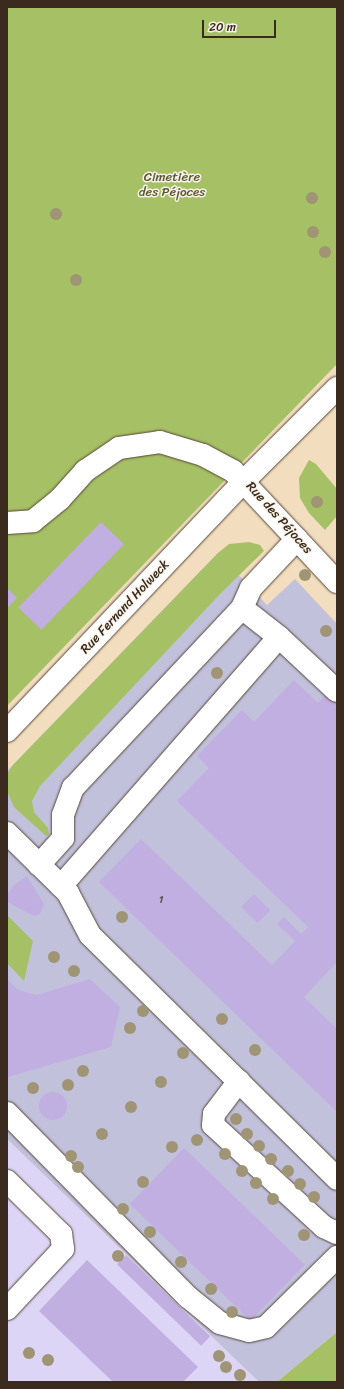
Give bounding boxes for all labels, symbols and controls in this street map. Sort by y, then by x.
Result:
scale bar [204,12,278,38]
text: 20 m [209,16,236,38]
park label: Cimetière des Péjoces [139,170,205,201]
street label: Rue des Péjoces [243,479,315,557]
street label: Rue Fernand Holweck [77,557,173,657]
house number: 1 [159,893,163,907]

